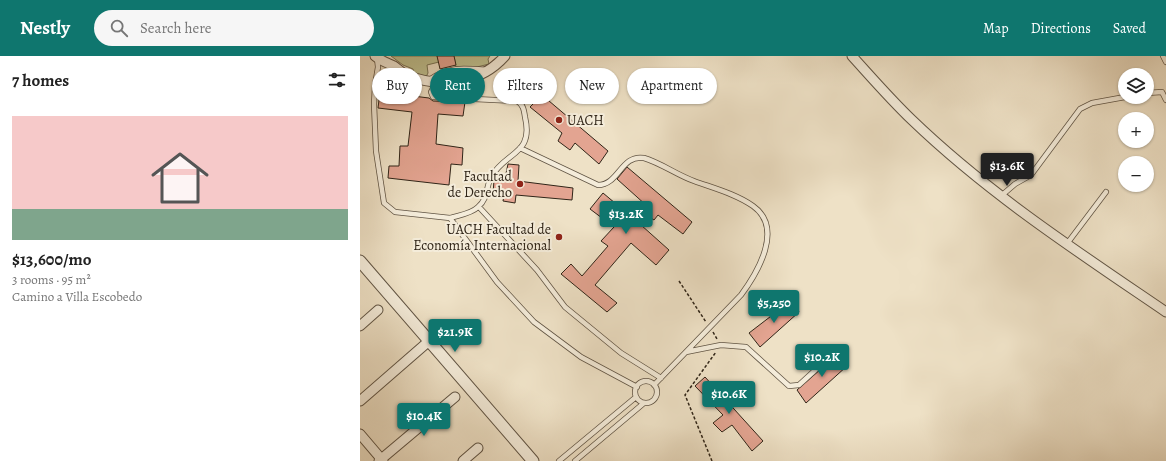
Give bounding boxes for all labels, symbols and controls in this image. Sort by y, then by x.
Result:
search box [94,10,374,46]
text: Nestly [20,15,70,41]
icon: search [108,17,130,39]
text: Search here [140,18,211,38]
text: Map [983,19,1009,38]
text: Directions [1031,19,1091,38]
text: Saved [1113,19,1146,38]
chip: Buy [372,68,422,104]
chip: Rent [430,68,485,104]
chip: Filters [493,68,557,104]
chip: New [565,68,619,104]
chip: Apartment [627,68,717,104]
map controls [1118,68,1154,192]
button: layers [1118,68,1154,104]
text: 7 homes [12,69,69,92]
icon: filters [326,69,348,91]
place label: UACH [567,111,604,130]
button: + [1118,112,1154,148]
marker: UACH [554,115,564,125]
icon: home [144,142,216,214]
pin: $13.6K [974,153,1040,187]
button: − [1118,156,1154,192]
text: $13.6K [990,157,1024,174]
place label: Facultad de Derecho [447,167,512,202]
marker: Facultad de Derecho [515,179,525,189]
pin: $13.2K [593,201,659,235]
text: $13.2K [609,205,643,222]
place label: UACH Facultad de Economía Internacional [413,220,552,255]
marker: UACH Facultad de Economía Internacional [554,232,564,242]
text: $13,600/mo [12,248,92,271]
text: 3 rooms · 95 m² [12,271,91,288]
text: Camino a Villa Escobedo [12,288,142,305]
pin: $5,250 [741,290,807,324]
text: $5,250 [757,294,791,311]
pin: $21.9K [422,319,488,353]
text: $21.9K [437,323,473,340]
pin: $10.2K [789,344,855,378]
text: $10.2K [804,348,840,365]
pin: $10.6K [696,381,762,415]
text: $10.6K [711,385,747,402]
pin: $10.4K [391,403,457,437]
text: $10.4K [406,407,442,424]

